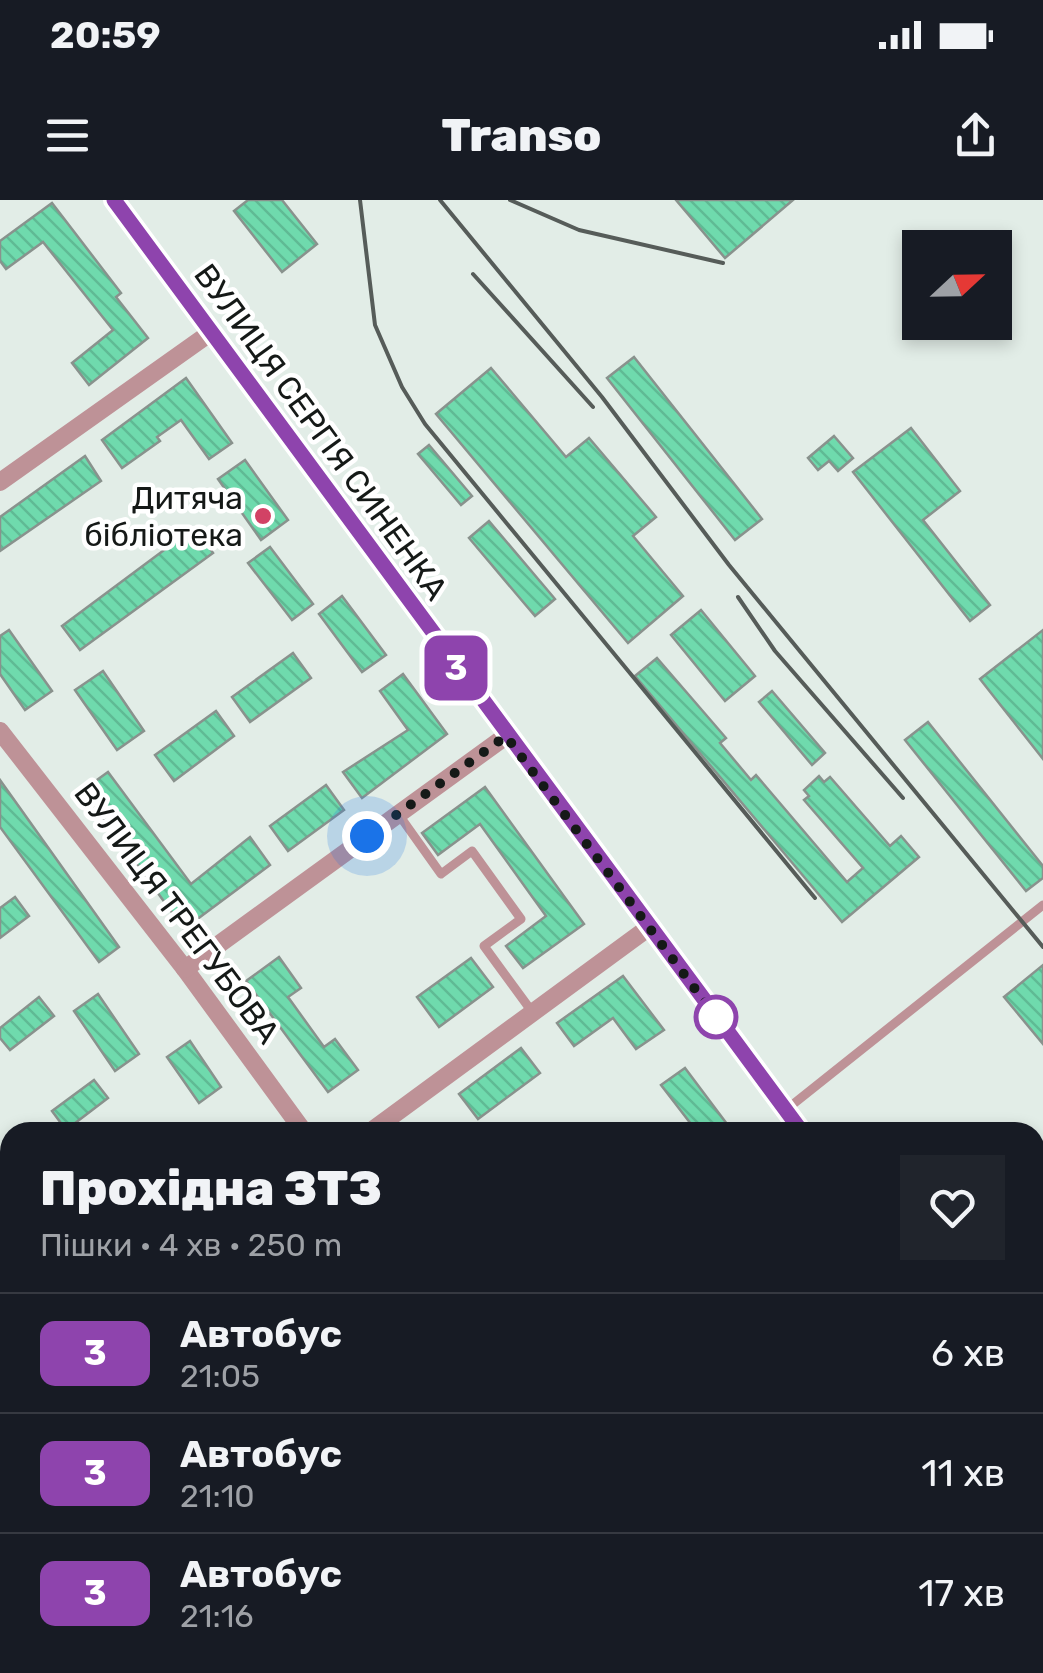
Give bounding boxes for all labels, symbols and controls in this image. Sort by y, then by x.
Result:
text: 20:59 [50,12,161,58]
icon: menu [40,108,95,163]
icon: share [948,108,1003,163]
text: Transo [442,109,601,162]
north arrow [902,230,1012,340]
map controls [902,230,1012,340]
street label: ВУЛИЦЯ СЕРГІЯ СИНЕНКА [186,257,456,607]
place label: Дитяча бібліотека [84,479,243,554]
marker: Дитяча бібліотека [252,505,274,527]
line badge: 3 [424,636,488,700]
text: 3 [444,647,468,689]
street label: ВУЛИЦЯ ТРЕГУБОВА [66,775,288,1051]
your location [342,811,392,861]
unlabelled marker [695,996,737,1038]
button: heart [900,1155,1005,1260]
text: Прохідна ЗТЗ [40,1160,382,1217]
text: Пішки · 4 хв · 250 m [40,1226,342,1264]
text: Автобус [180,1311,342,1357]
text: 6 хв [931,1330,1005,1376]
text: 3 [83,1332,107,1374]
text: 21:05 [180,1357,260,1395]
text: Автобус [180,1431,342,1477]
text: 11 хв [921,1450,1005,1496]
text: 3 [83,1452,107,1494]
text: 21:10 [180,1477,255,1515]
text: Автобус [180,1551,342,1597]
text: 17 хв [918,1570,1005,1616]
text: 3 [83,1572,107,1614]
text: 21:16 [180,1597,254,1635]

